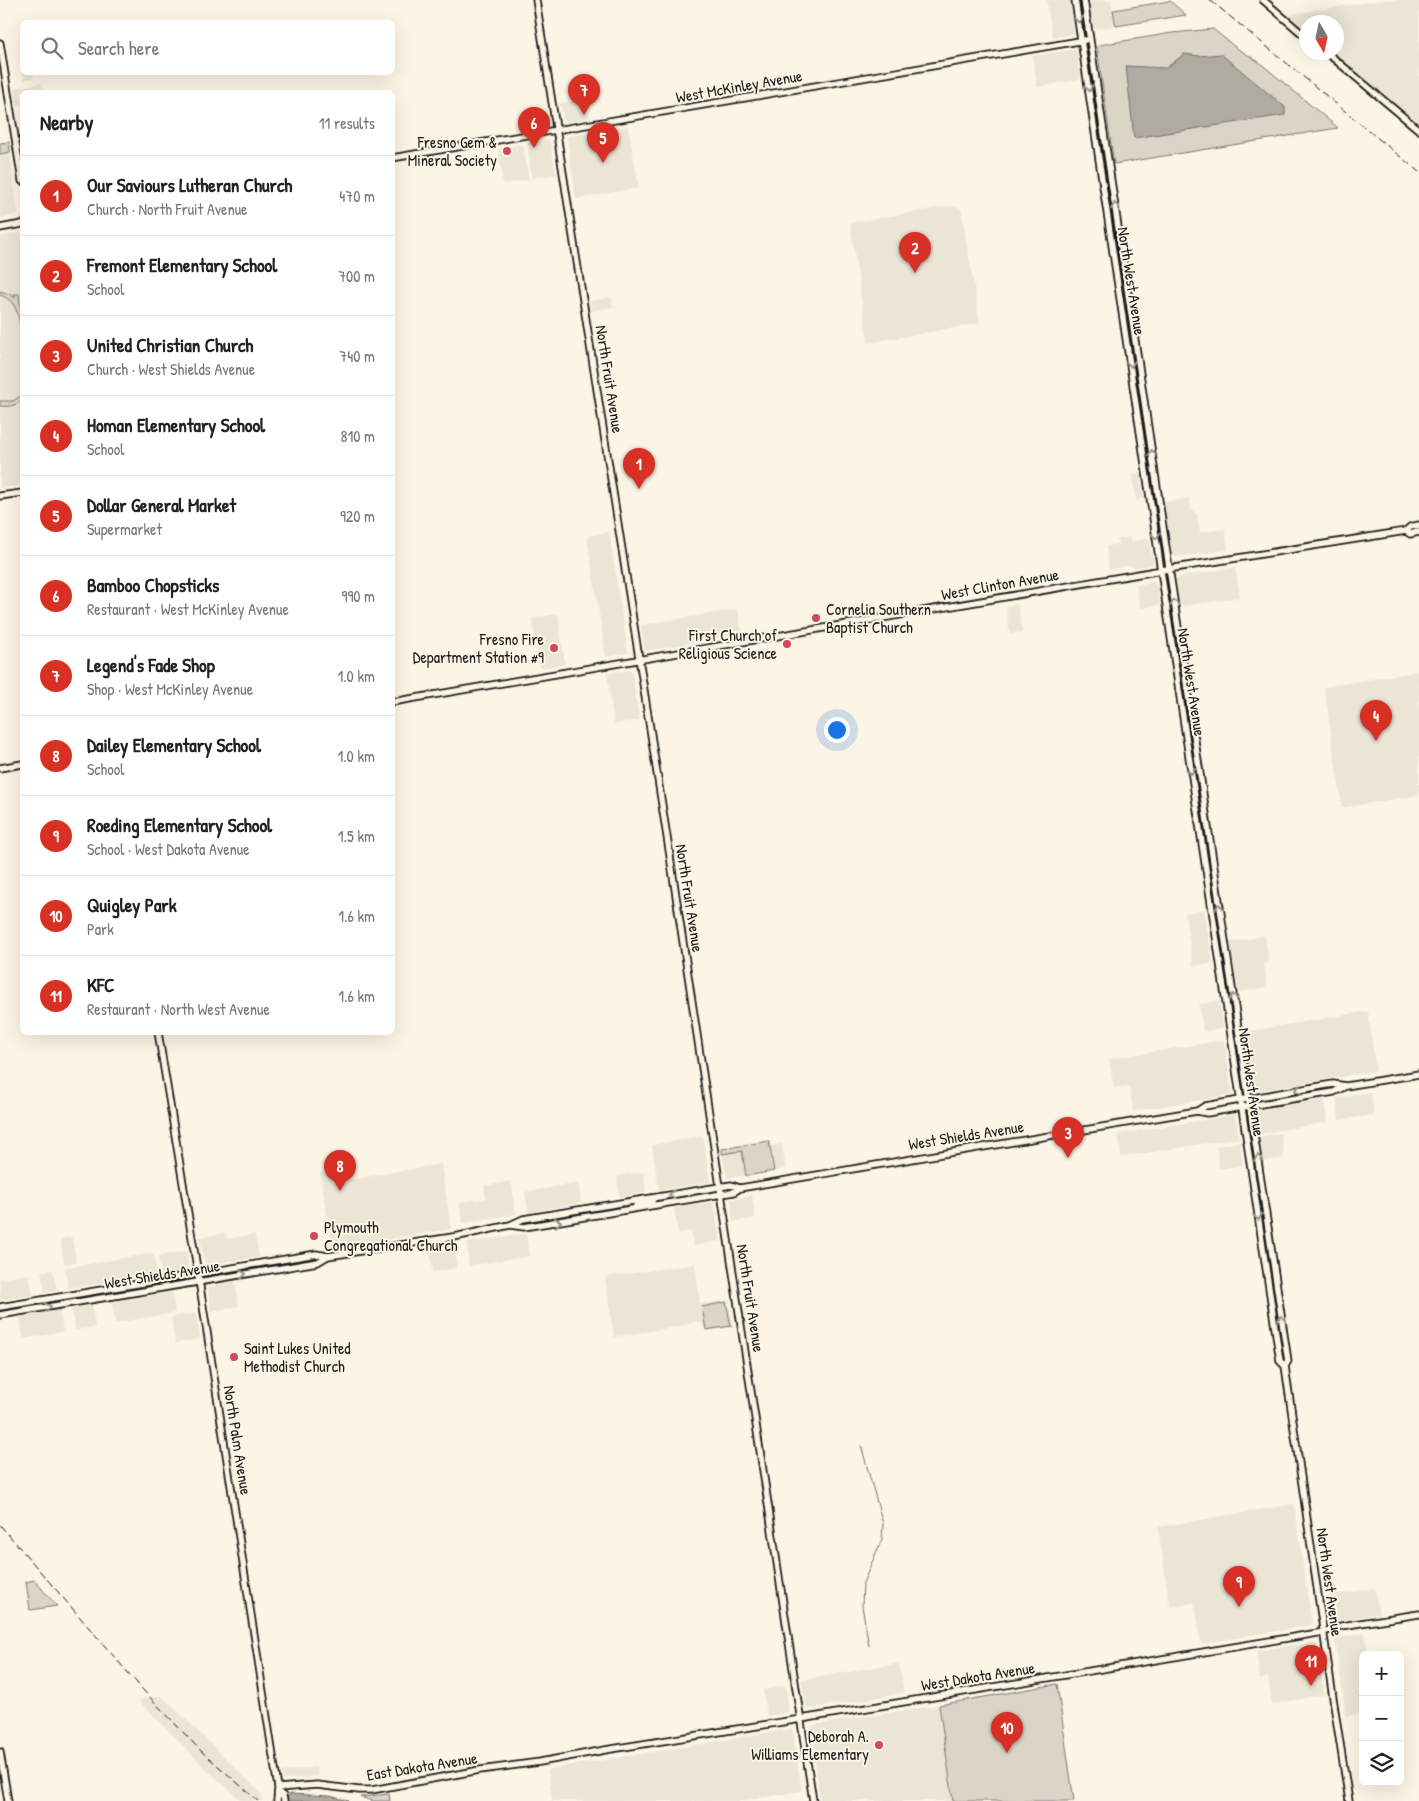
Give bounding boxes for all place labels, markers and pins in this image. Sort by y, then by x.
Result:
pin: 7 [568,74,600,115]
pin: 6 [518,107,550,148]
pin: 5 [587,122,619,163]
place label: Fresno Gem & Mineral Society [408,131,497,171]
marker: Fresno Gem & Mineral Society [501,145,513,157]
pin: 2 [899,232,931,273]
pin: 1 [623,448,655,489]
place label: Cornelia Southern Baptist Church [826,598,931,638]
marker: Cornelia Southern Baptist Church [810,612,822,624]
place label: First Church of Religious Science [679,624,778,664]
place label: Fresno Fire Department Station #9 [413,628,545,668]
marker: First Church of Religious Science [781,638,793,650]
marker: Fresno Fire Department Station #9 [548,642,560,654]
pin: 4 [1360,700,1392,741]
pin: 3 [1052,1117,1084,1158]
pin: 8 [324,1150,356,1191]
place label: Plymouth Congregational Church [324,1216,458,1256]
marker: Plymouth Congregational Church [308,1230,320,1242]
place label: Saint Lukes United Methodist Church [244,1337,351,1377]
marker: Saint Lukes United Methodist Church [228,1351,240,1363]
pin: 9 [1223,1566,1255,1607]
pin: 11 [1295,1645,1327,1686]
pin: 10 [991,1712,1023,1753]
place label: Deborah A. Williams Elementary [751,1725,869,1765]
marker: Deborah A. Williams Elementary [873,1739,885,1751]

